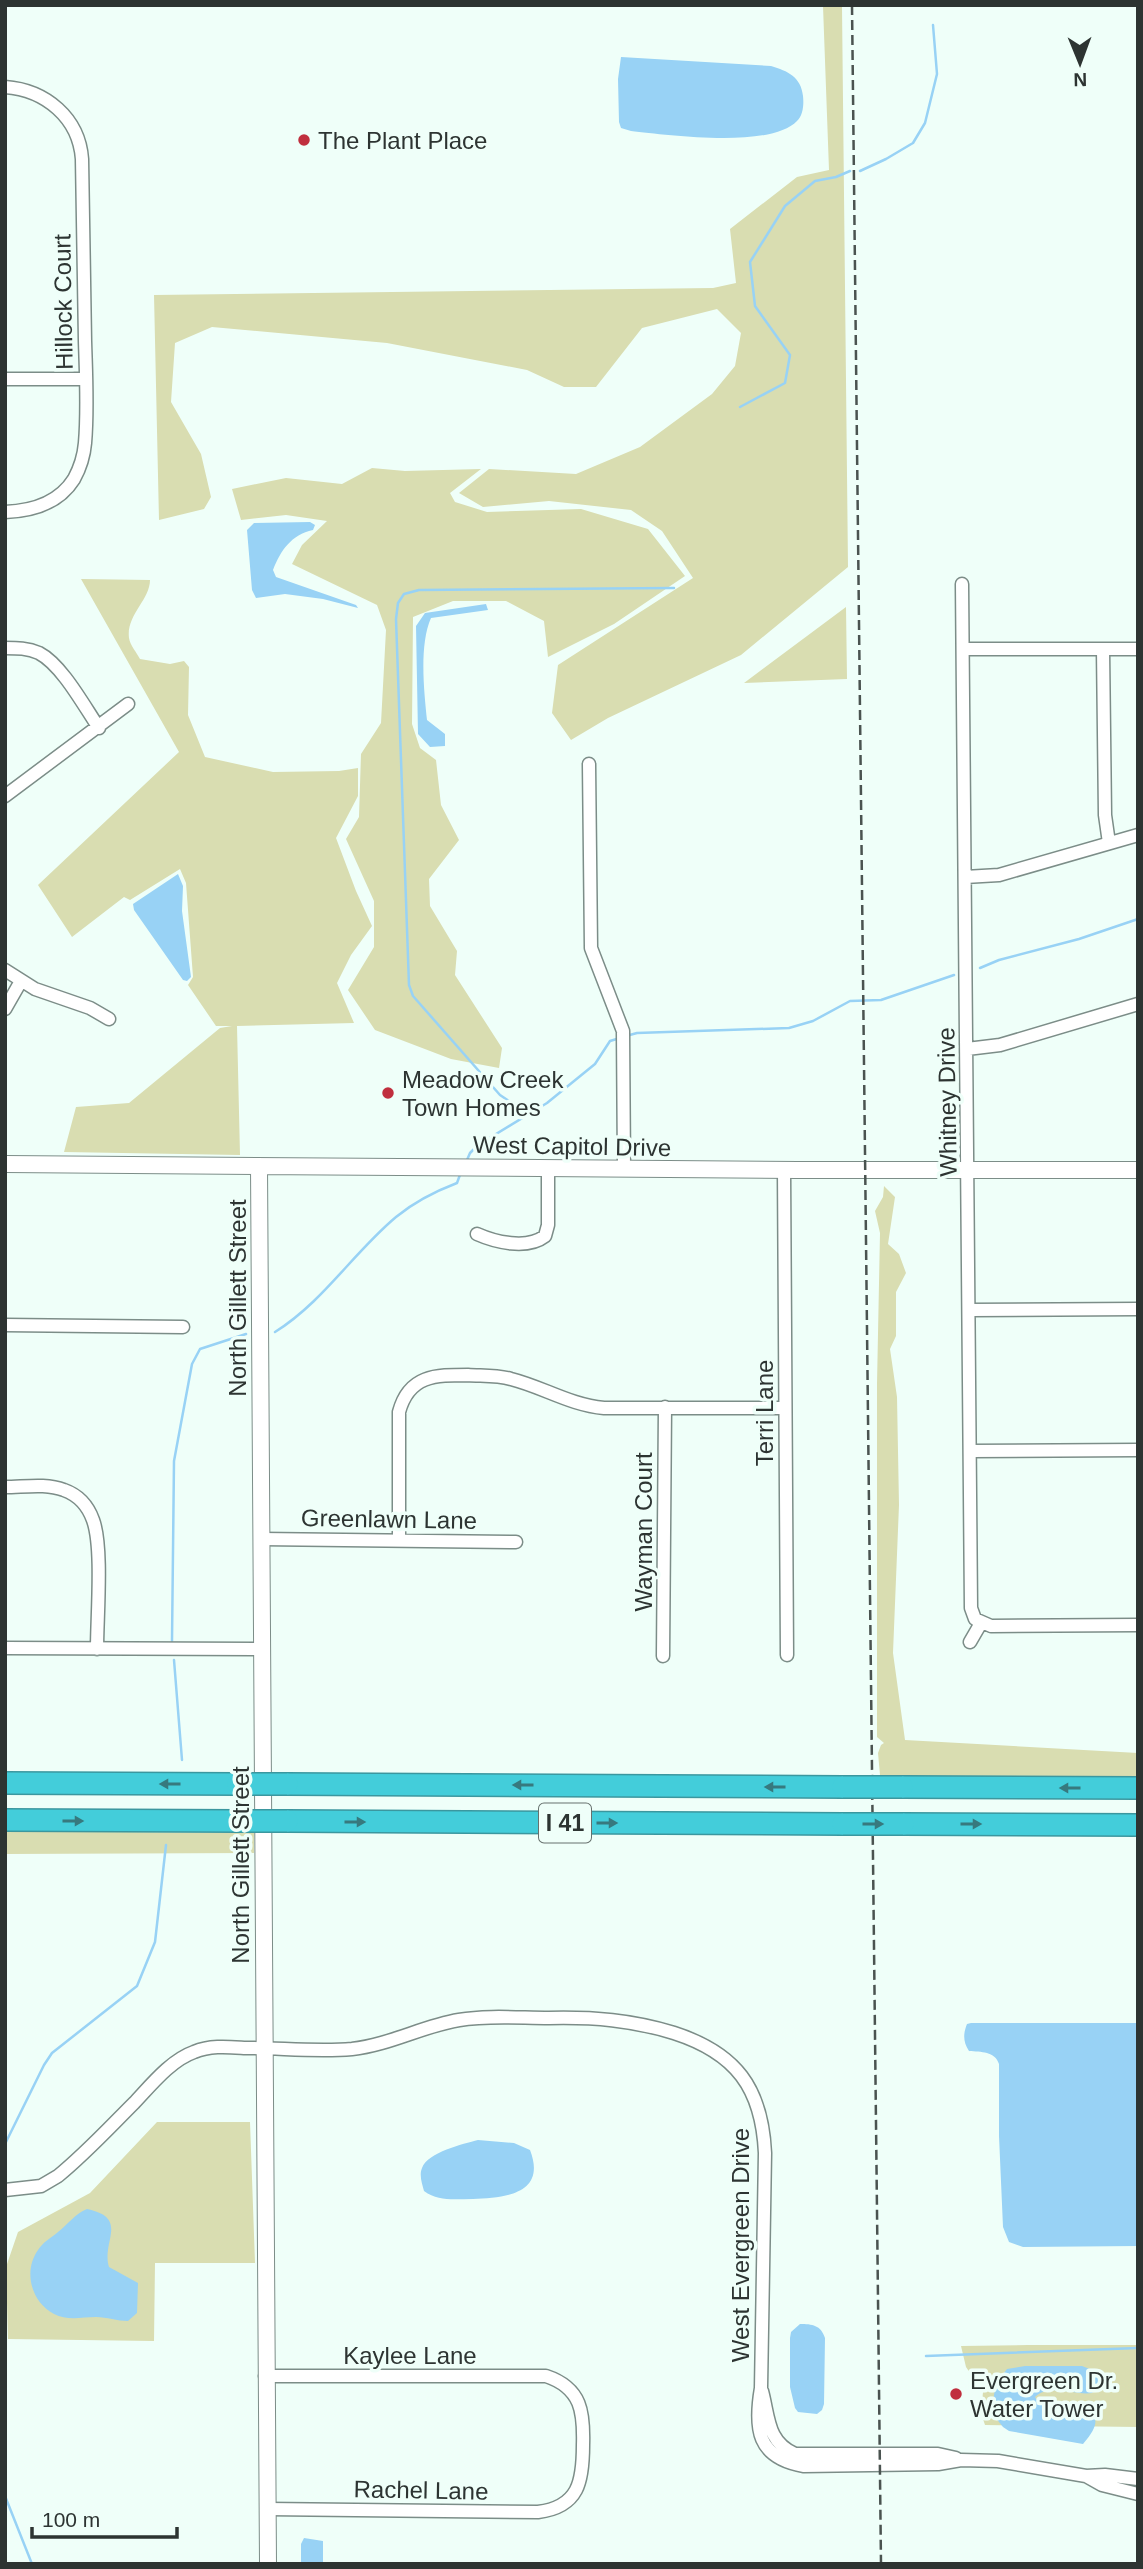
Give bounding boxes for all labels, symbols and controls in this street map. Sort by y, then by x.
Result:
north arrow [1045,28,1115,98]
text: N [1073,69,1087,90]
place label: The Plant Place [318,127,487,154]
marker: The Plant Place [296,132,312,148]
street label: Hillock Court [48,233,78,370]
street label: Whitney Drive [932,1027,962,1177]
place label: Meadow Creek Town Homes [402,1066,564,1121]
marker: Meadow Creek Town Homes [380,1085,396,1101]
street label: West Capitol Drive [473,1131,671,1161]
street label: North Gillett Street [224,1199,251,1397]
street label: Terri Lane [751,1360,778,1466]
street label: Wayman Court [630,1452,657,1612]
street label: Greenlawn Lane [301,1504,477,1534]
street label: North Gillett Street [227,1766,254,1964]
one-way arrow [159,1778,181,1790]
one-way arrow [512,1780,534,1791]
one-way arrow [764,1781,786,1793]
one-way arrow [1058,1782,1080,1794]
road number: I 41 [539,1804,591,1842]
one-way arrow [63,1815,85,1827]
one-way arrow [344,1816,366,1828]
one-way arrow [596,1817,618,1829]
one-way arrow [862,1818,884,1830]
one-way arrow [960,1818,982,1830]
street label: West Evergreen Drive [727,2128,754,2362]
street label: Kaylee Lane [343,2342,477,2369]
place label: Evergreen Dr. Water Tower [970,2367,1118,2422]
marker: Evergreen Dr. Water Tower [948,2386,964,2402]
street label: Rachel Lane [353,2475,489,2505]
scale bar [32,2496,177,2540]
text: 100 m [42,2508,100,2531]

